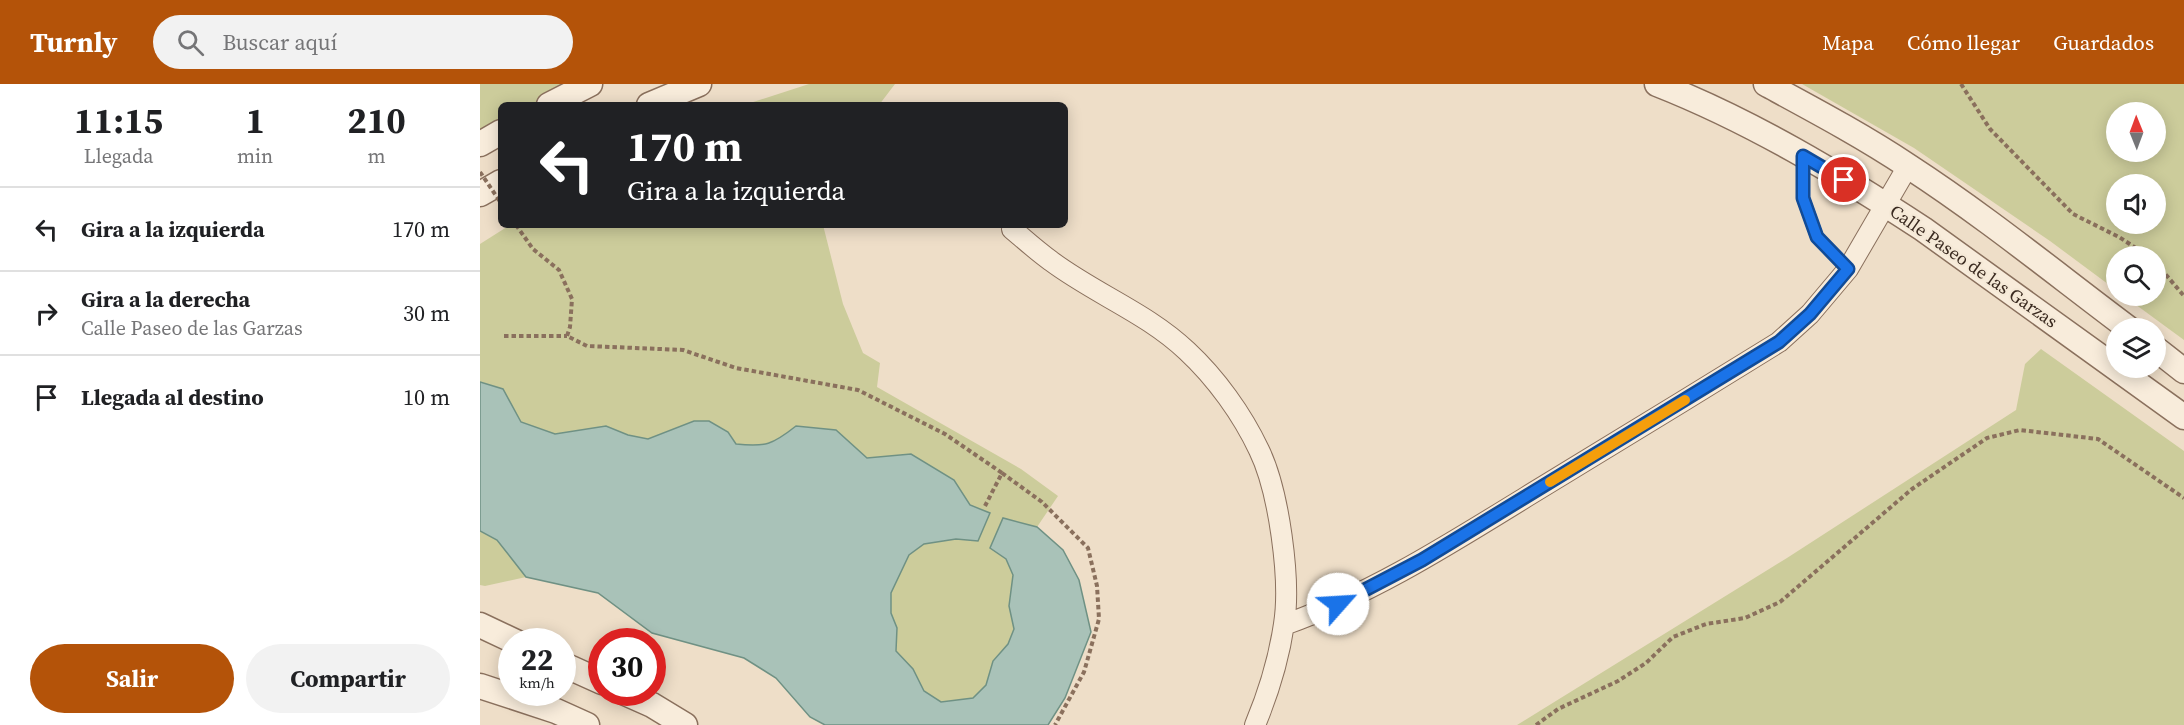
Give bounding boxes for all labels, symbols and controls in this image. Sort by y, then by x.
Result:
search box [153,15,573,69]
text: Turnly [30,23,117,61]
icon: search [174,26,207,59]
text: Buscar aquí [222,27,337,57]
text: Mapa [1822,28,1874,57]
text: Cómo llegar [1907,28,2020,57]
text: Guardados [2053,28,2154,57]
text: 11:15 [74,96,163,145]
text: 1 [245,96,265,145]
text: 210 [347,96,406,145]
north arrow [2106,102,2166,162]
map controls [2106,102,2166,378]
text: 170 m [627,117,742,175]
icon: left [528,126,606,204]
text: Llegada [84,142,153,170]
text: min [237,142,273,170]
text: m [368,142,386,170]
pin [1818,154,1869,205]
icon: arrive [1827,163,1860,196]
text: Gira a la izquierda [627,172,845,209]
button: sound [2106,174,2166,234]
street label: Calle Paseo de las Garzas [1885,199,2063,334]
icon: left [30,213,63,246]
text: Gira a la izquierda [81,214,265,244]
text: 170 m [392,214,450,244]
button: search [2106,246,2166,306]
text: Gira a la derecha [81,284,250,314]
icon: right [30,297,63,330]
text: 30 m [403,298,450,328]
text: Calle Paseo de las Garzas [81,314,303,342]
button: layers [2106,318,2166,378]
icon: arrive [30,381,63,414]
text: Llegada al destino [81,382,264,412]
text: 10 m [403,382,450,412]
position arrow [1306,572,1370,636]
speed limit sign: 30 [588,628,666,706]
text: 22 [521,639,553,680]
button: Salir [30,644,234,713]
button: Compartir [246,644,450,713]
text: km/h [519,672,555,693]

